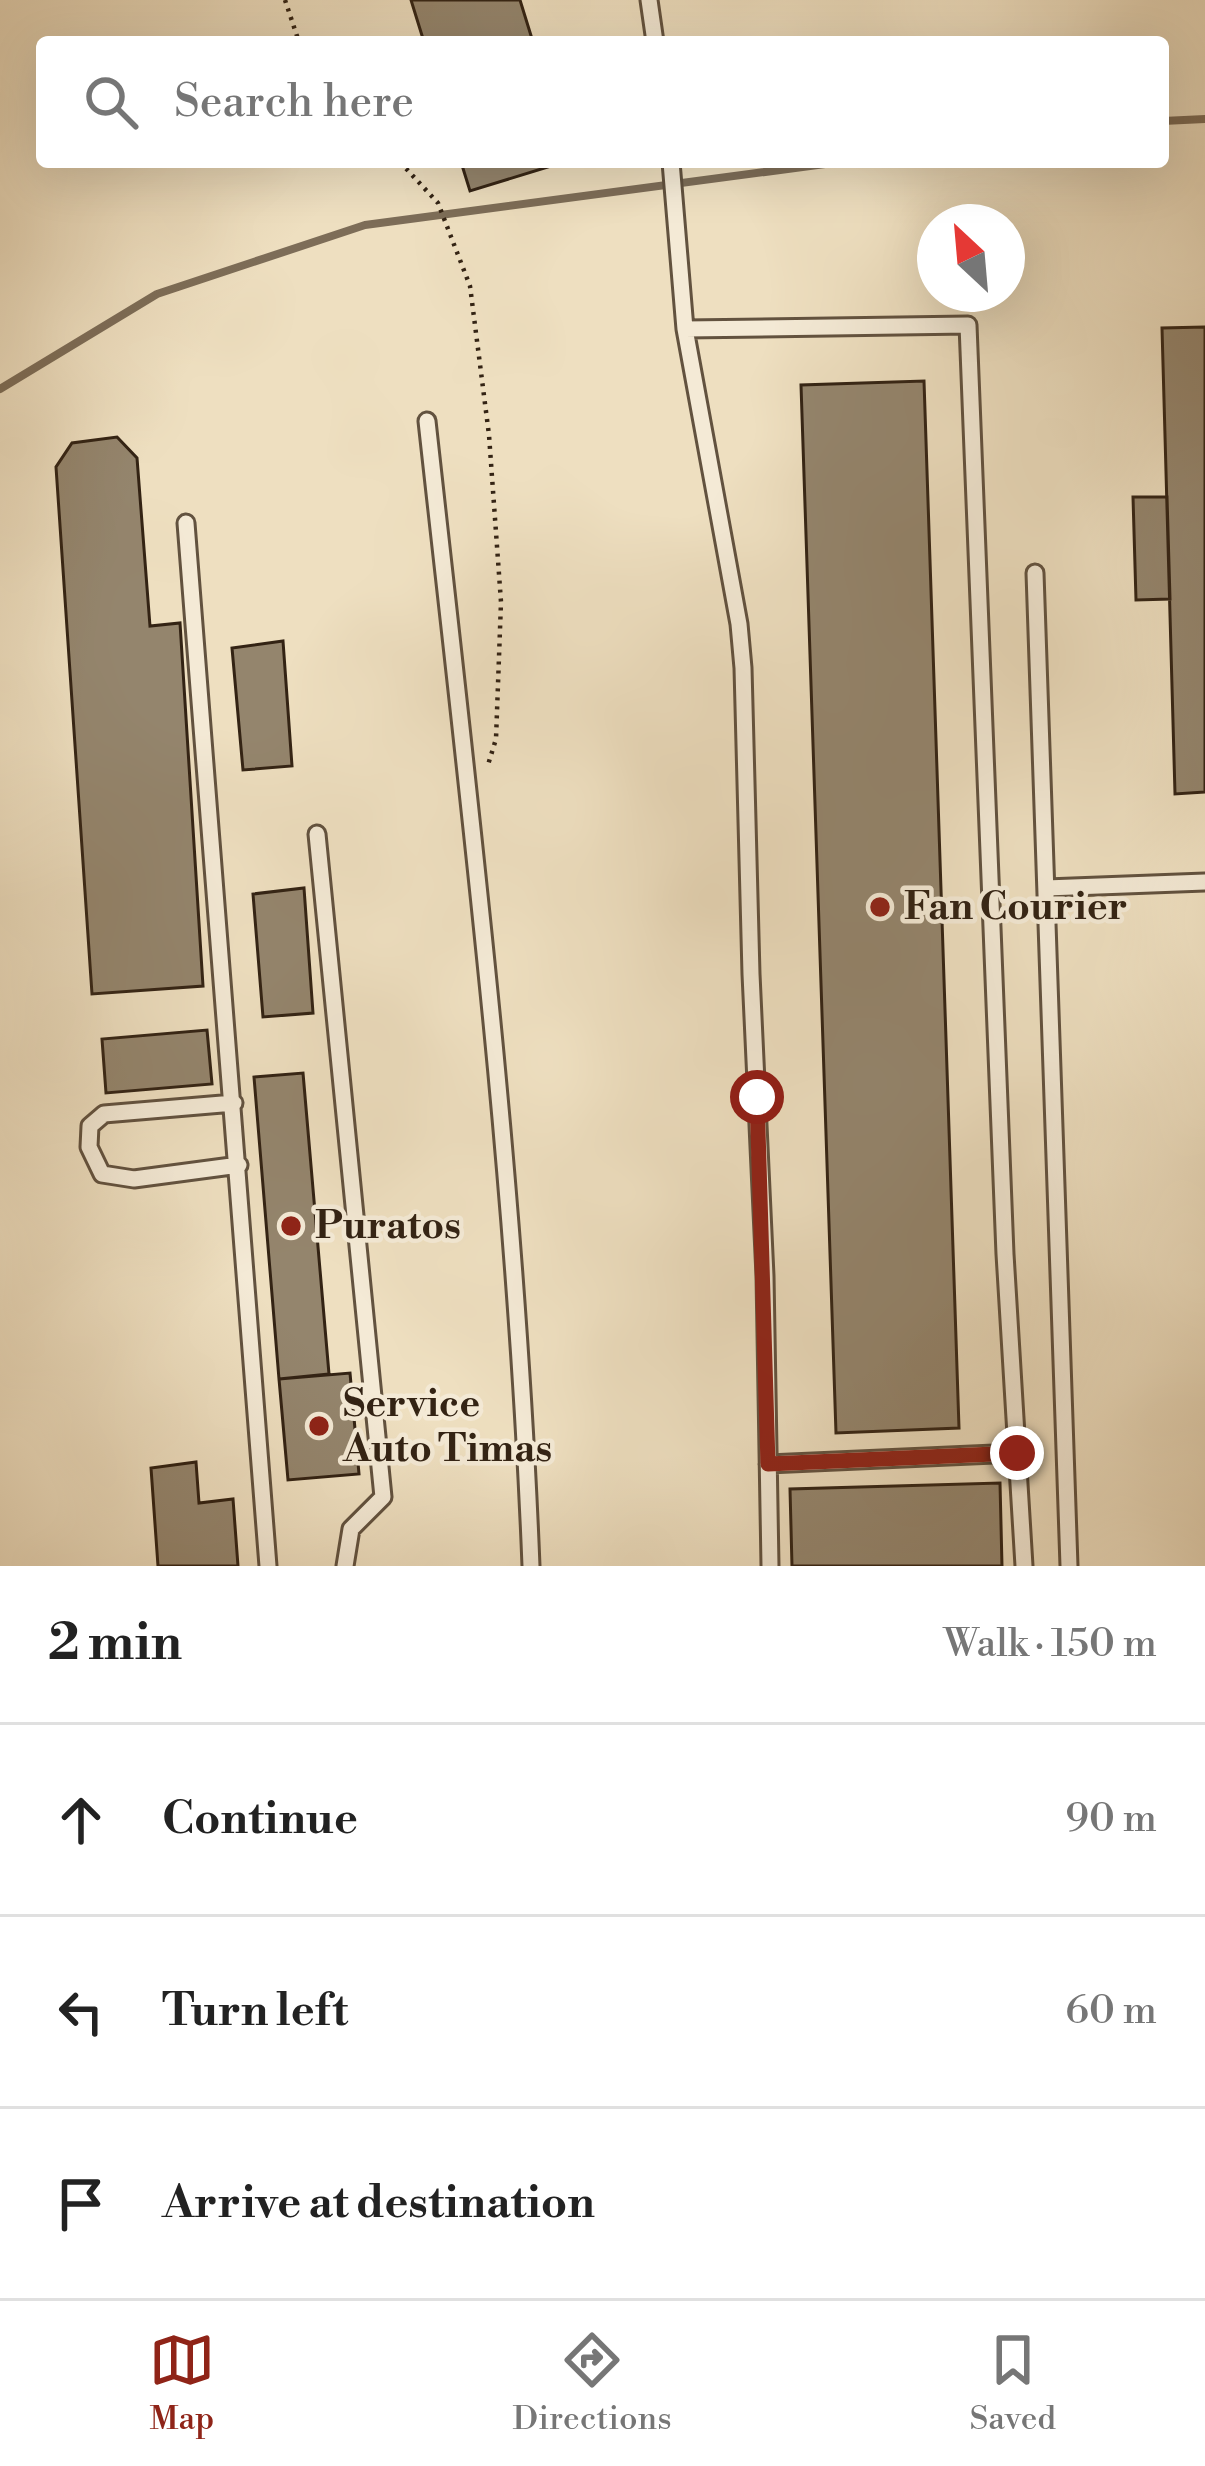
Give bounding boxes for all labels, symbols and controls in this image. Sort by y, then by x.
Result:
search box [36,36,1169,168]
icon: search [78,69,144,135]
text: Search here [174,74,414,131]
north arrow [917,204,1025,312]
place label: Fan Courier [904,883,1127,932]
marker: Fan Courier [867,894,893,920]
route start [730,1070,784,1124]
place label: Puratos [315,1202,461,1251]
marker: Puratos [278,1213,304,1239]
place label: Service Auto Timas [342,1380,552,1474]
marker: Service Auto Timas [306,1413,332,1439]
route end [990,1426,1044,1480]
text: 2 min [48,1612,182,1676]
text: Walk · 150 m [944,1620,1157,1669]
icon: ahead [48,1787,114,1853]
text: Continue [162,1791,358,1848]
text: 90 m [1065,1795,1157,1844]
icon: left [48,1979,114,2045]
text: Turn left [162,1983,348,2040]
text: 60 m [1065,1987,1157,2036]
icon: arrive [48,2171,114,2237]
text: Arrive at destination [162,2175,595,2232]
tab: Map [149,2327,215,2440]
tab: Directions [513,2327,672,2440]
tab: Saved [969,2327,1056,2440]

